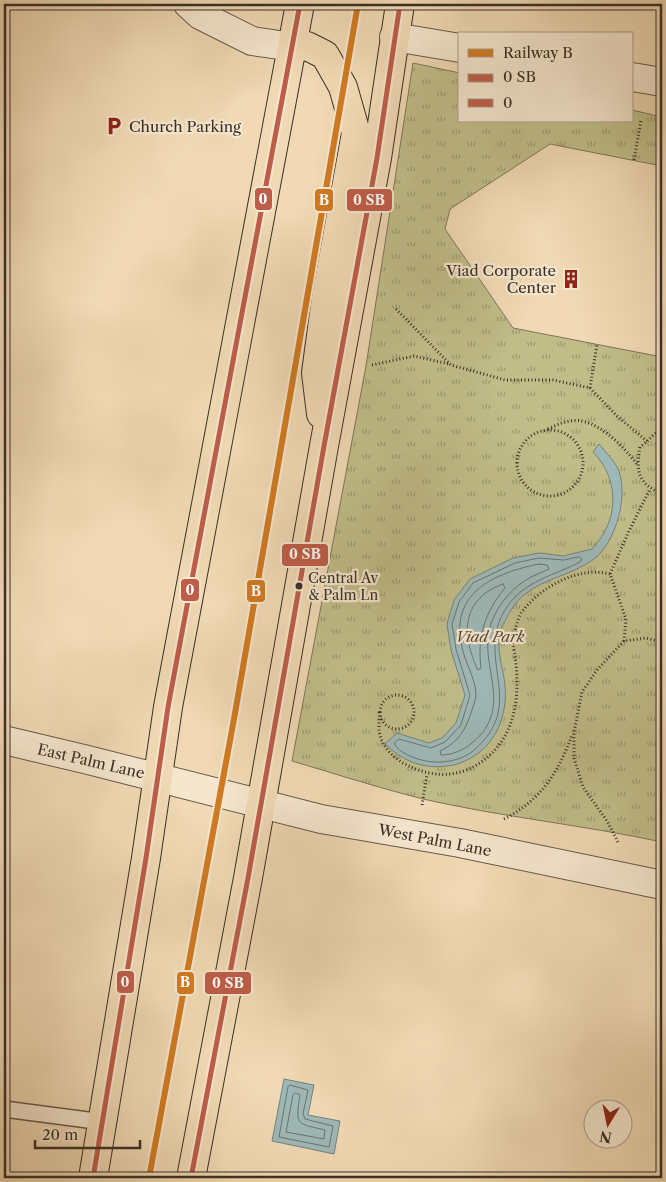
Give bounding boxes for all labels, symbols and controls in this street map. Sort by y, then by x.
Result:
legend [458,32,634,122]
text: Railway B [503,43,573,62]
text: 0 SB [503,67,536,86]
text: 0 [503,93,513,112]
parking icon: Church Parking [103,115,125,137]
place label: Church Parking [129,117,241,136]
line badge: 0 [254,187,273,211]
line badge: B [314,188,334,212]
line badge: 0 SB [346,188,393,212]
text: 0 [259,190,268,208]
text: B [319,191,329,209]
text: 0 SB [353,191,385,209]
place label: Viad Corporate Center [445,261,557,297]
building icon: Viad Corporate Center [560,268,582,290]
line badge: 0 SB [281,543,329,567]
text: 0 SB [289,545,321,563]
place label: Central Av & Palm Ln [308,569,379,604]
line badge: 0 [180,578,200,602]
line badge: B [246,579,266,603]
text: 0 [186,581,195,599]
marker: Central Av & Palm Ln [294,581,304,591]
text: B [251,582,261,600]
park label: Viad Park [455,627,525,646]
street label: East Palm Lane [35,739,147,783]
street label: West Palm Lane [376,820,493,860]
line badge: 0 [116,970,135,994]
line badge: B [176,971,195,995]
line badge: 0 SB [204,971,252,995]
text: 0 [121,973,130,991]
text: B [180,973,190,991]
text: 0 SB [212,974,244,992]
north arrow [584,1100,634,1150]
scale bar [35,1117,140,1149]
text: 20 m [42,1125,78,1144]
text: N [598,1127,613,1147]

